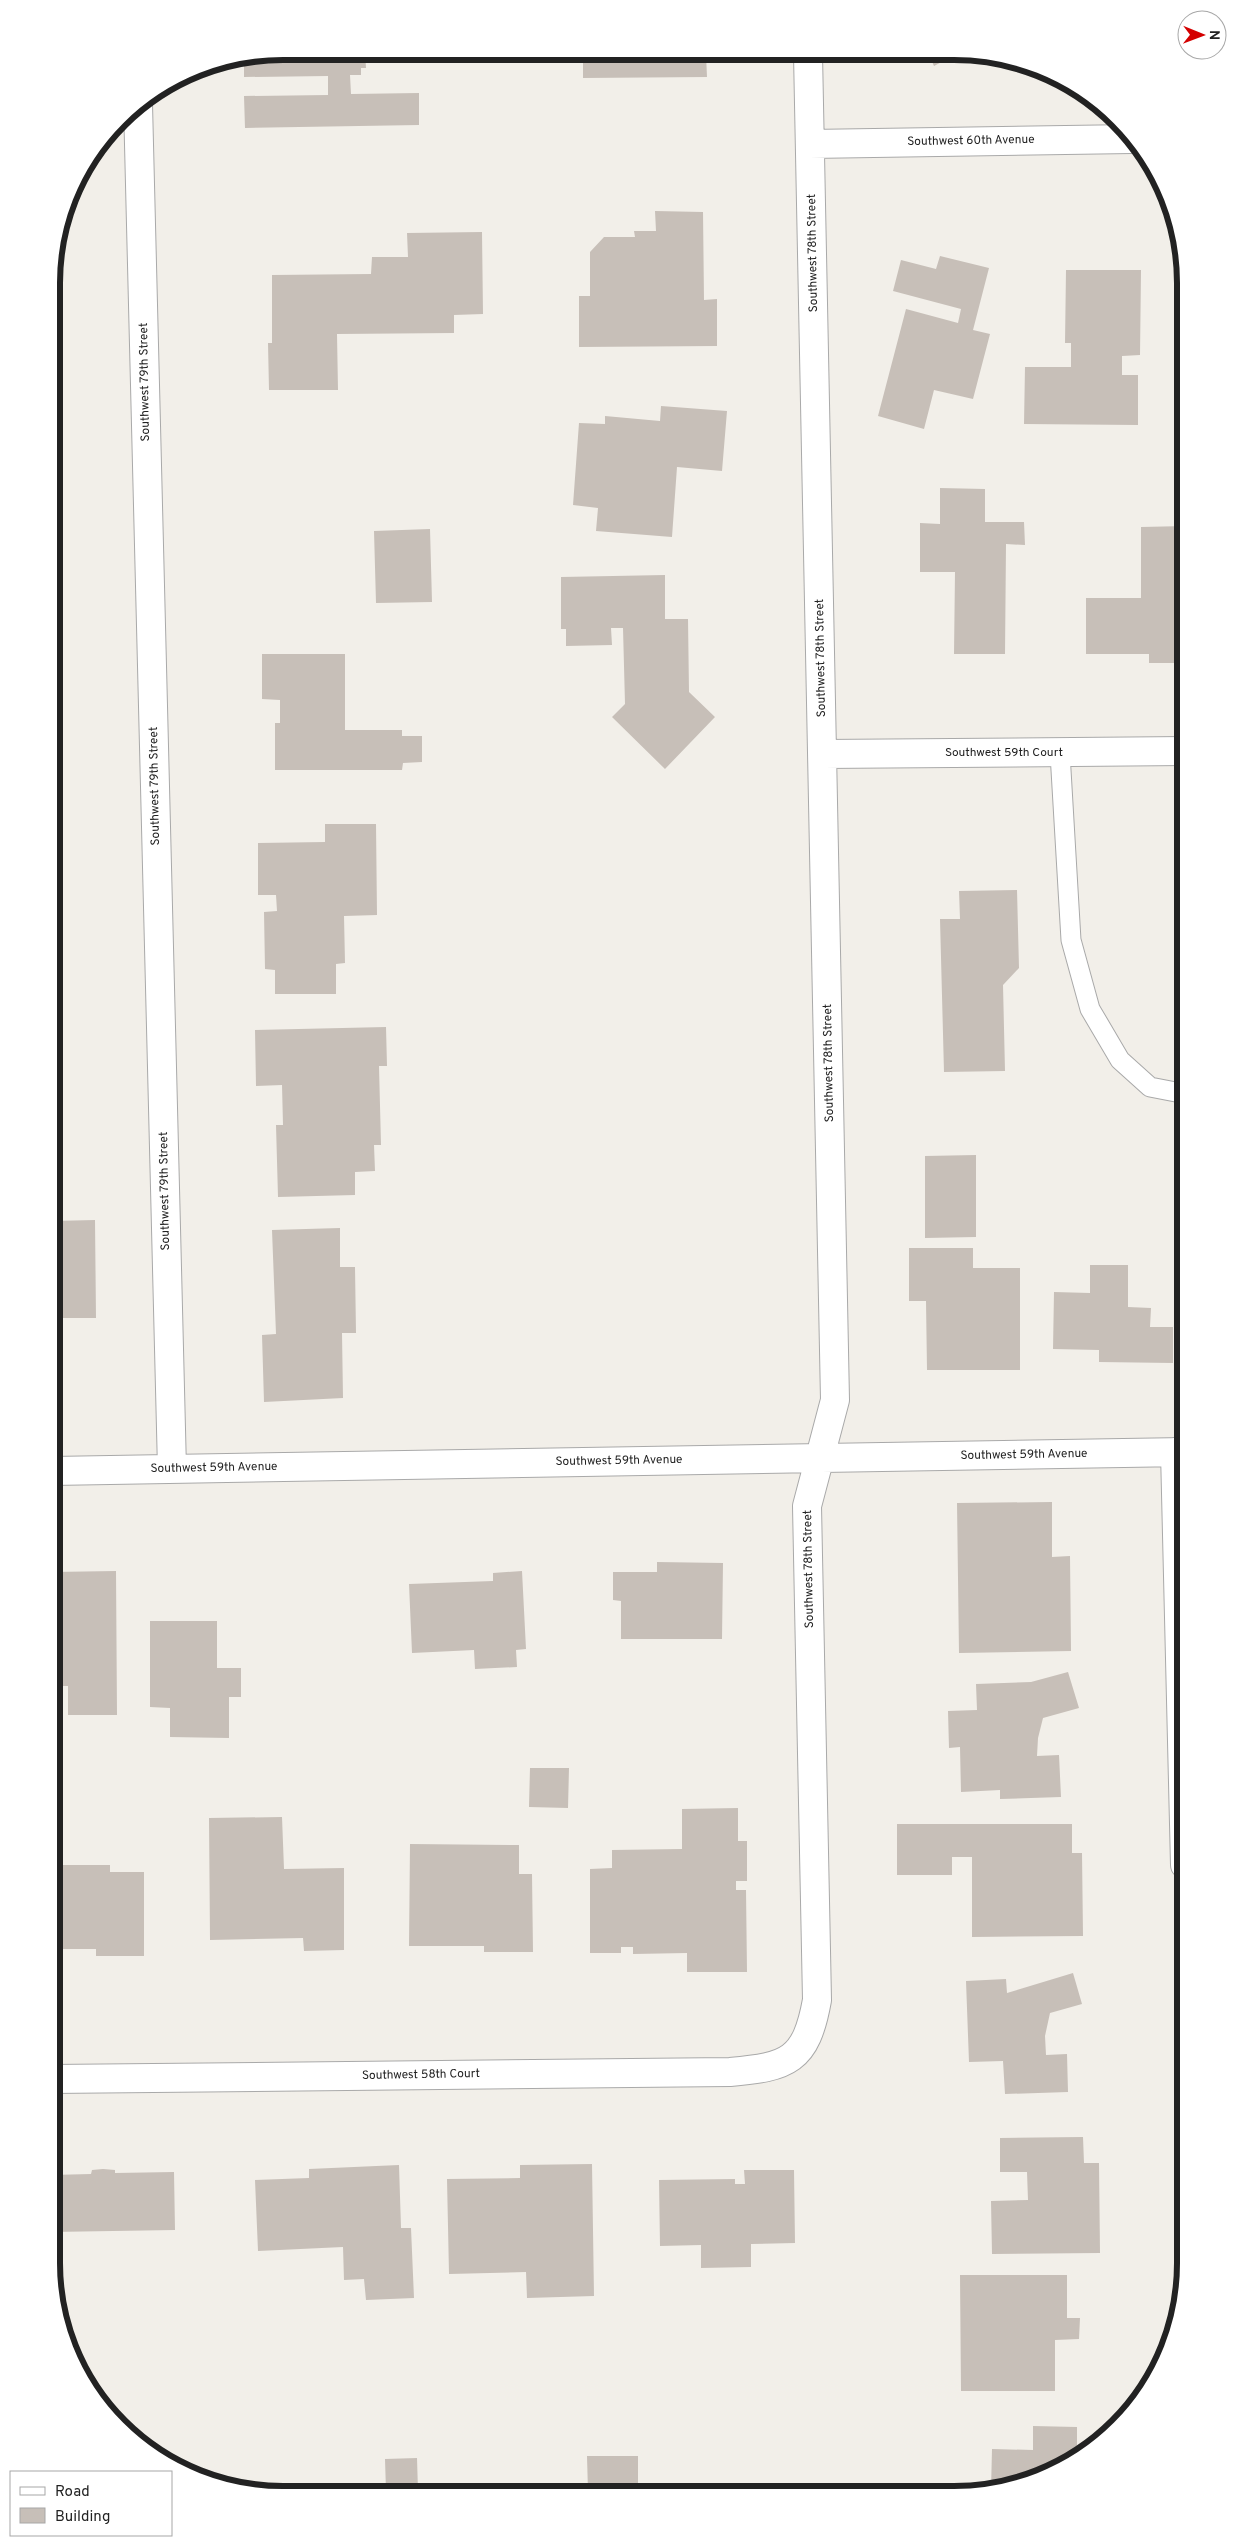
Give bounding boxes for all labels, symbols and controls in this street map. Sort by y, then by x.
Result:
north arrow [1177,10,1227,60]
text: N [1205,30,1222,40]
street label: Southwest 60th Avenue [907,132,1035,150]
street label: Southwest 78th Street [804,194,822,312]
street label: Southwest 79th Street [136,322,154,442]
street label: Southwest 78th Street [812,599,830,717]
street label: Southwest 79th Street [146,726,164,846]
street label: Southwest 59th Court [945,745,1063,761]
street label: Southwest 78th Street [820,1004,838,1122]
street label: Southwest 79th Street [156,1131,174,1251]
street label: Southwest 59th Avenue [960,1446,1088,1464]
street label: Southwest 59th Avenue [555,1452,683,1470]
street label: Southwest 59th Avenue [150,1459,278,1477]
street label: Southwest 78th Street [800,1510,818,1628]
street label: Southwest 58th Court [362,2066,480,2084]
legend [10,2471,172,2536]
text: Road [55,2483,90,2502]
text: Building [55,2508,110,2527]

